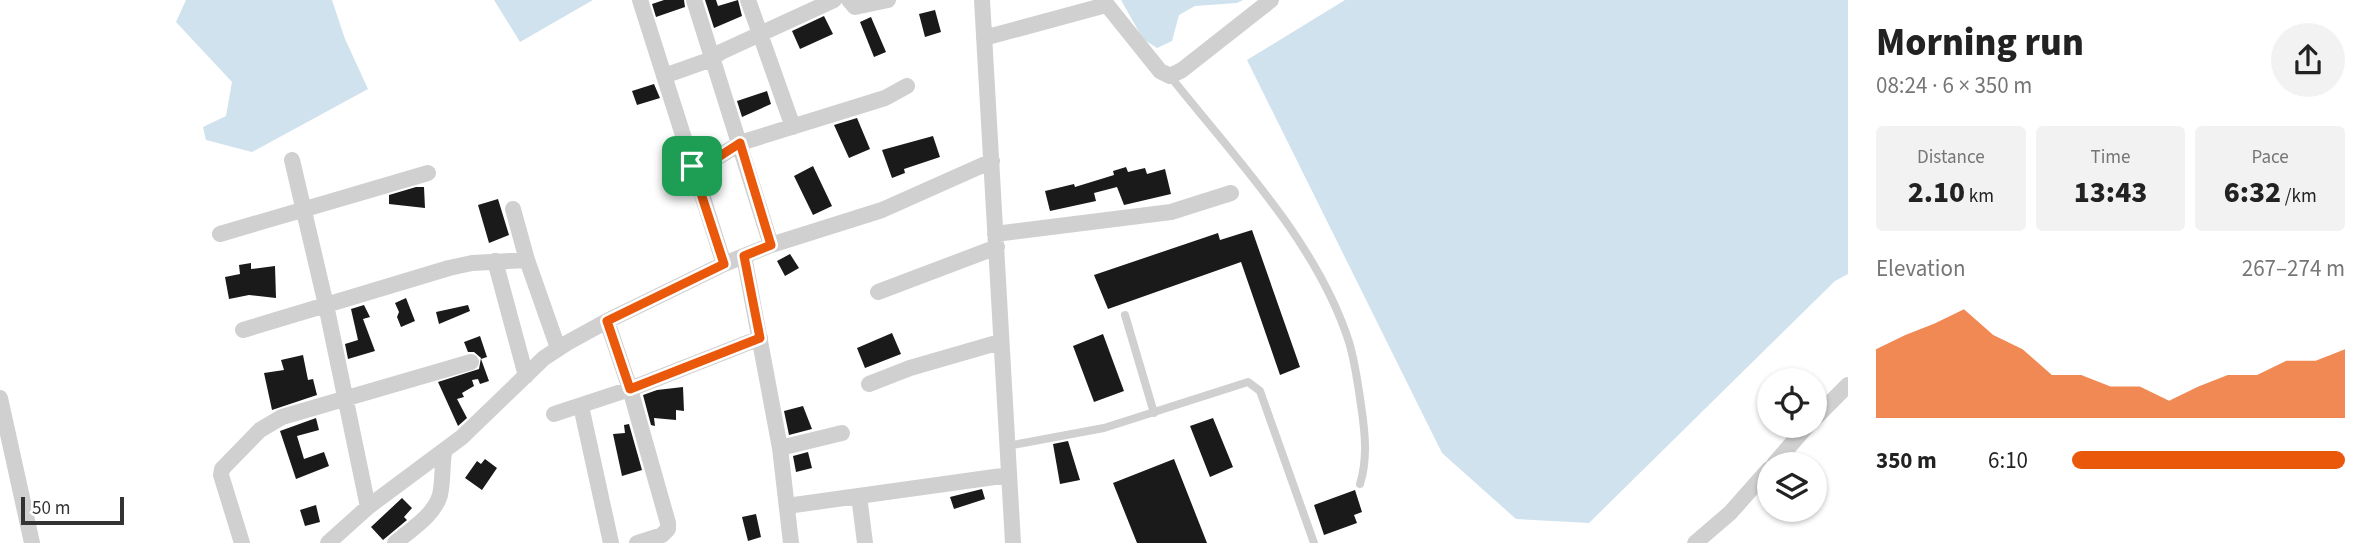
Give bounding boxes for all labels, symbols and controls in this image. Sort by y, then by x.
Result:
text: Morning run [1876,16,2084,70]
button: share [2271,23,2345,97]
text: 08:24 · 6 × 350 m [1876,69,2032,102]
pin [662,136,722,196]
text: Distance [1917,144,1985,171]
text: Time [2090,144,2131,171]
text: Pace [2252,144,2289,171]
icon: arrive [673,147,711,185]
text: 2.10 [1908,171,1965,214]
text: 13:43 [2074,171,2147,214]
text: 6:32 [2224,171,2281,214]
text: km [1965,183,1994,210]
text: /km [2281,183,2317,210]
text: Elevation [1876,252,1966,285]
text: 267–274 m [2242,252,2345,285]
map controls [1757,368,1827,522]
button: locate [1757,368,1827,438]
text: 350 m [1876,444,1937,477]
text: 6:10 [1988,444,2028,477]
button: layers [1757,452,1827,522]
scale bar [21,494,124,526]
text: 50 m [32,495,70,522]

